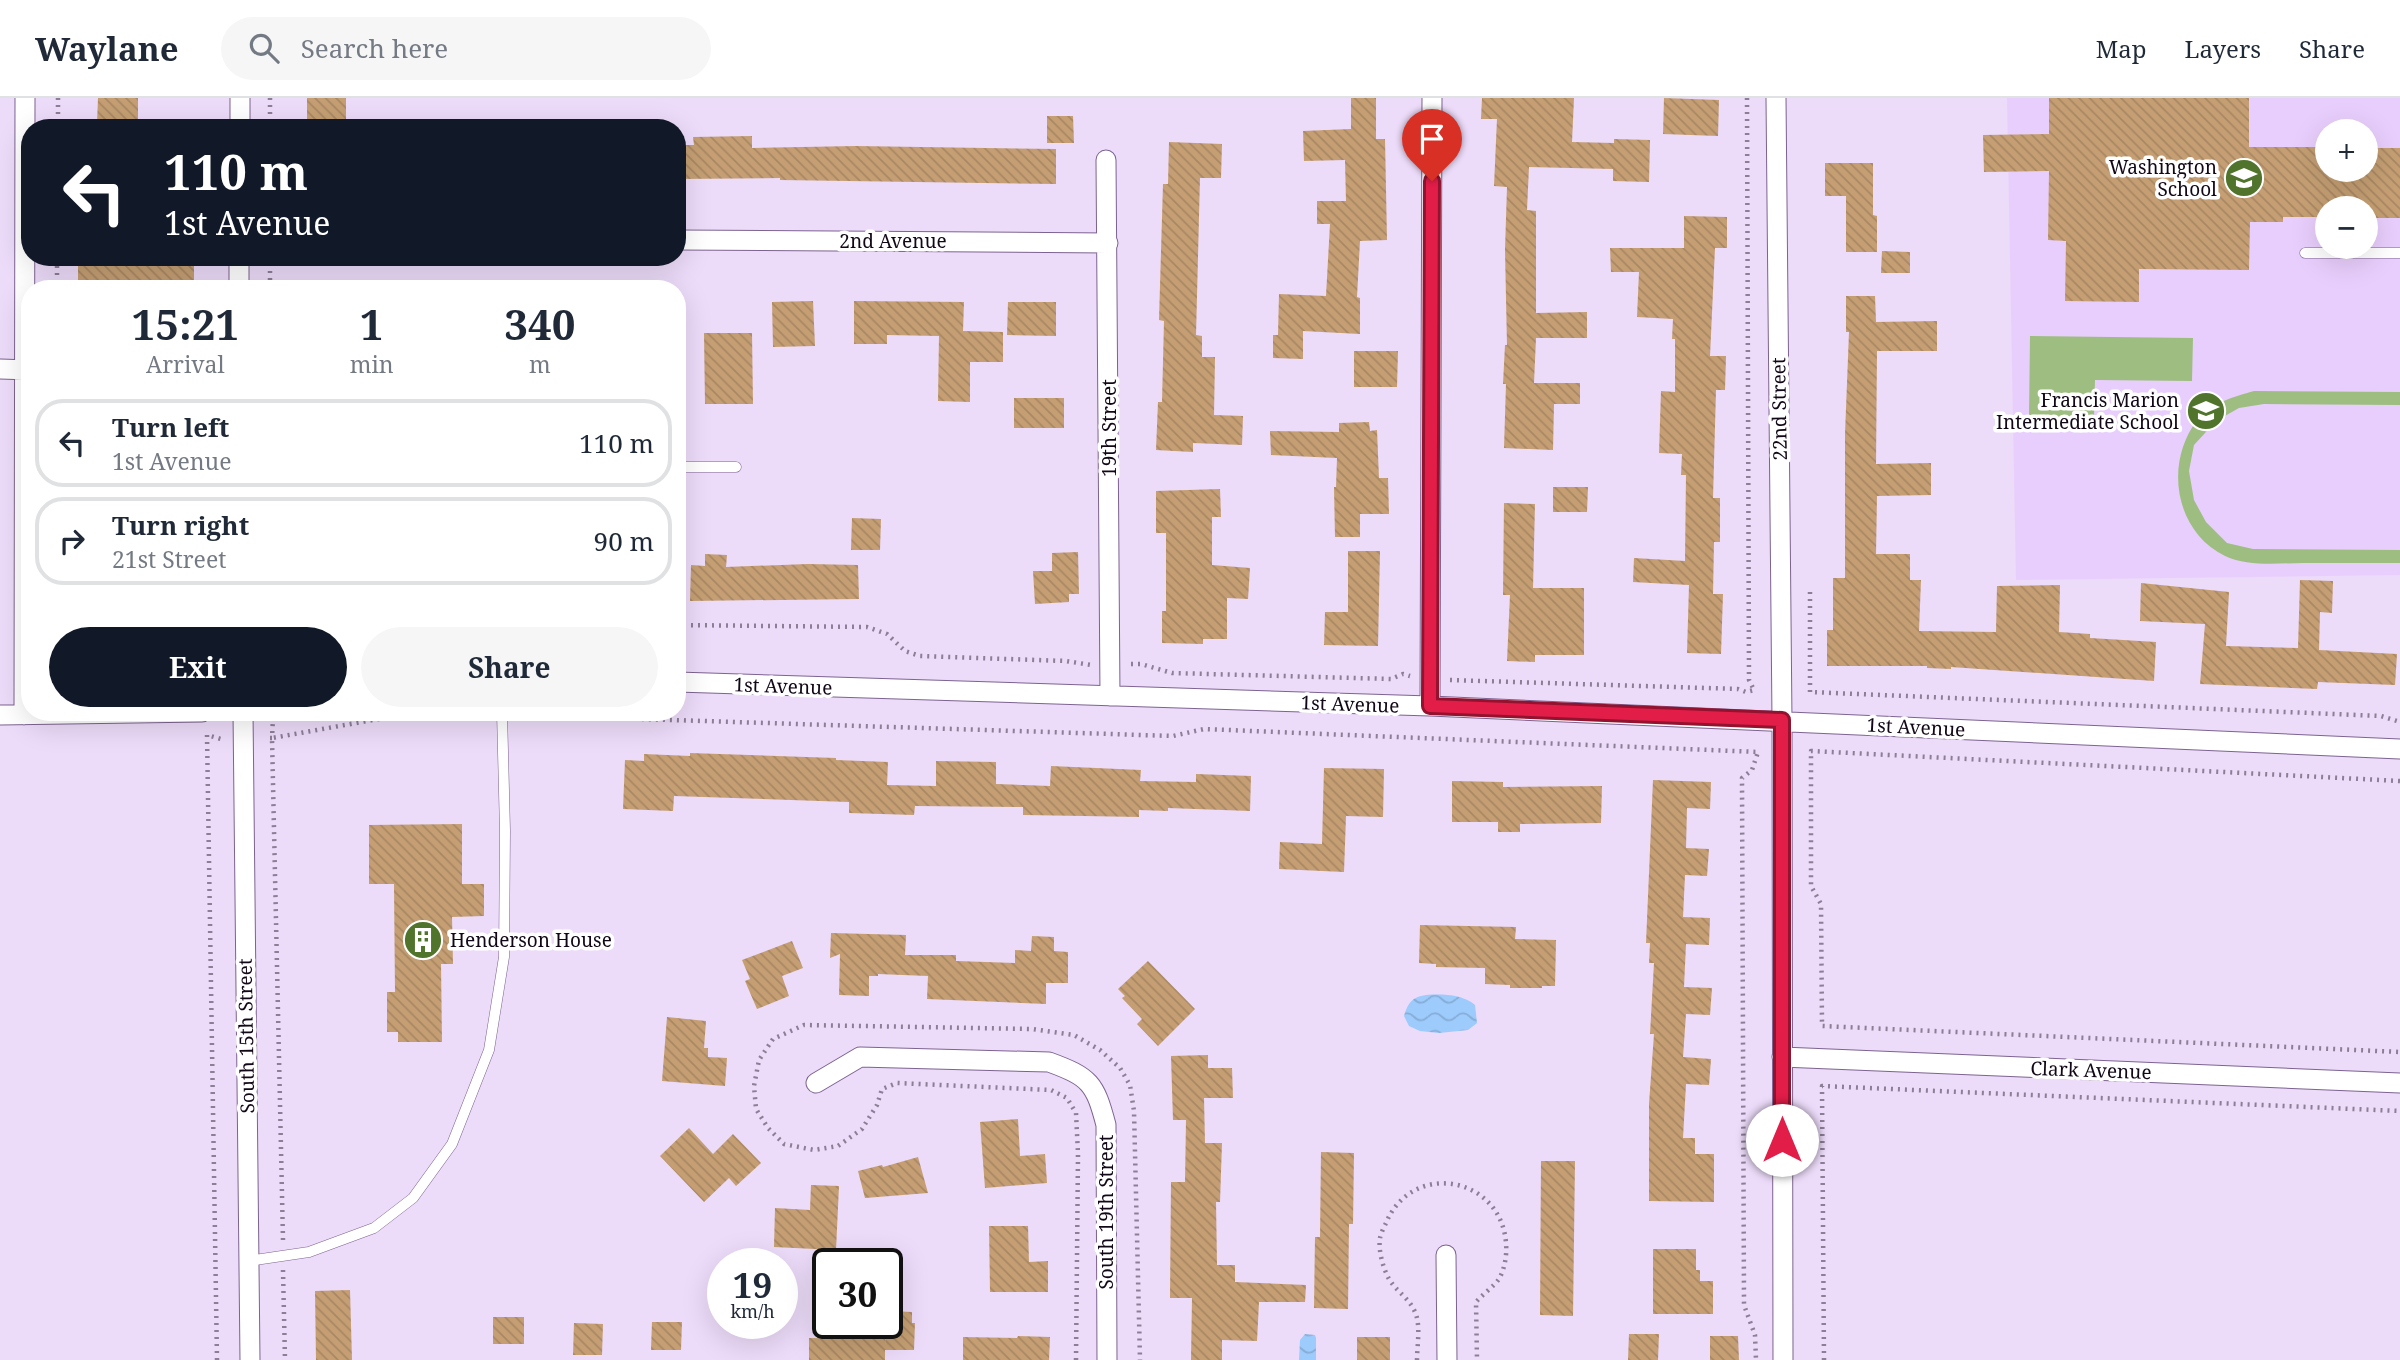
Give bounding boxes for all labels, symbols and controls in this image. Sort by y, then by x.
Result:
search box [221,17,711,80]
text: Waylane [35,26,179,71]
icon: search [245,29,283,67]
text: Search here [301,30,448,66]
text: Map [2096,32,2147,65]
text: Layers [2185,32,2261,65]
text: Share [2299,32,2365,65]
pin [1402,109,1462,181]
map controls [2315,119,2378,259]
button: + [2315,119,2378,182]
icon: arrive [1413,120,1451,158]
text: 110 m [164,138,308,204]
icon: left [49,147,140,238]
place label: Washington School [2109,154,2217,202]
school or university icon: Washington School [2223,157,2265,199]
button: − [2315,196,2378,259]
text: 1st Avenue [164,201,330,244]
street label: 2nd Avenue [839,228,947,254]
text: 15:21 [132,295,239,352]
text: 1 [360,295,384,352]
text: 340 [504,295,575,352]
text: Arrival [146,348,225,380]
text: min [350,348,394,380]
text: m [529,348,551,380]
street label: 22nd Street [1765,357,1793,461]
street label: 19th Street [1096,379,1122,477]
place label: Francis Marion Intermediate School [1996,387,2179,435]
school or university icon: Francis Marion Intermediate School [2185,390,2227,432]
text: Turn left [112,409,229,445]
icon: left [53,424,91,462]
text: 110 m [579,425,654,461]
text: 1st Avenue [112,445,232,477]
text: Turn right [112,507,249,543]
icon: right [53,522,91,560]
text: 90 m [594,523,654,559]
text: 21st Street [112,543,226,575]
button: Exit [49,627,347,707]
button: Share [361,627,658,707]
street label: 1st Avenue [733,671,833,701]
street label: 1st Avenue [1300,689,1400,719]
street label: 1st Avenue [1866,711,1966,743]
building icon: Henderson House [402,919,444,961]
place label: Henderson House [450,927,612,953]
street label: South 15th Street [232,958,260,1114]
street label: Clark Avenue [2030,1055,2152,1085]
position arrow [1745,1103,1819,1177]
street label: South 19th Street [1093,1134,1119,1289]
speed limit sign: 30 [812,1248,903,1339]
text: 19 [733,1261,772,1308]
text: km/h [730,1299,775,1323]

